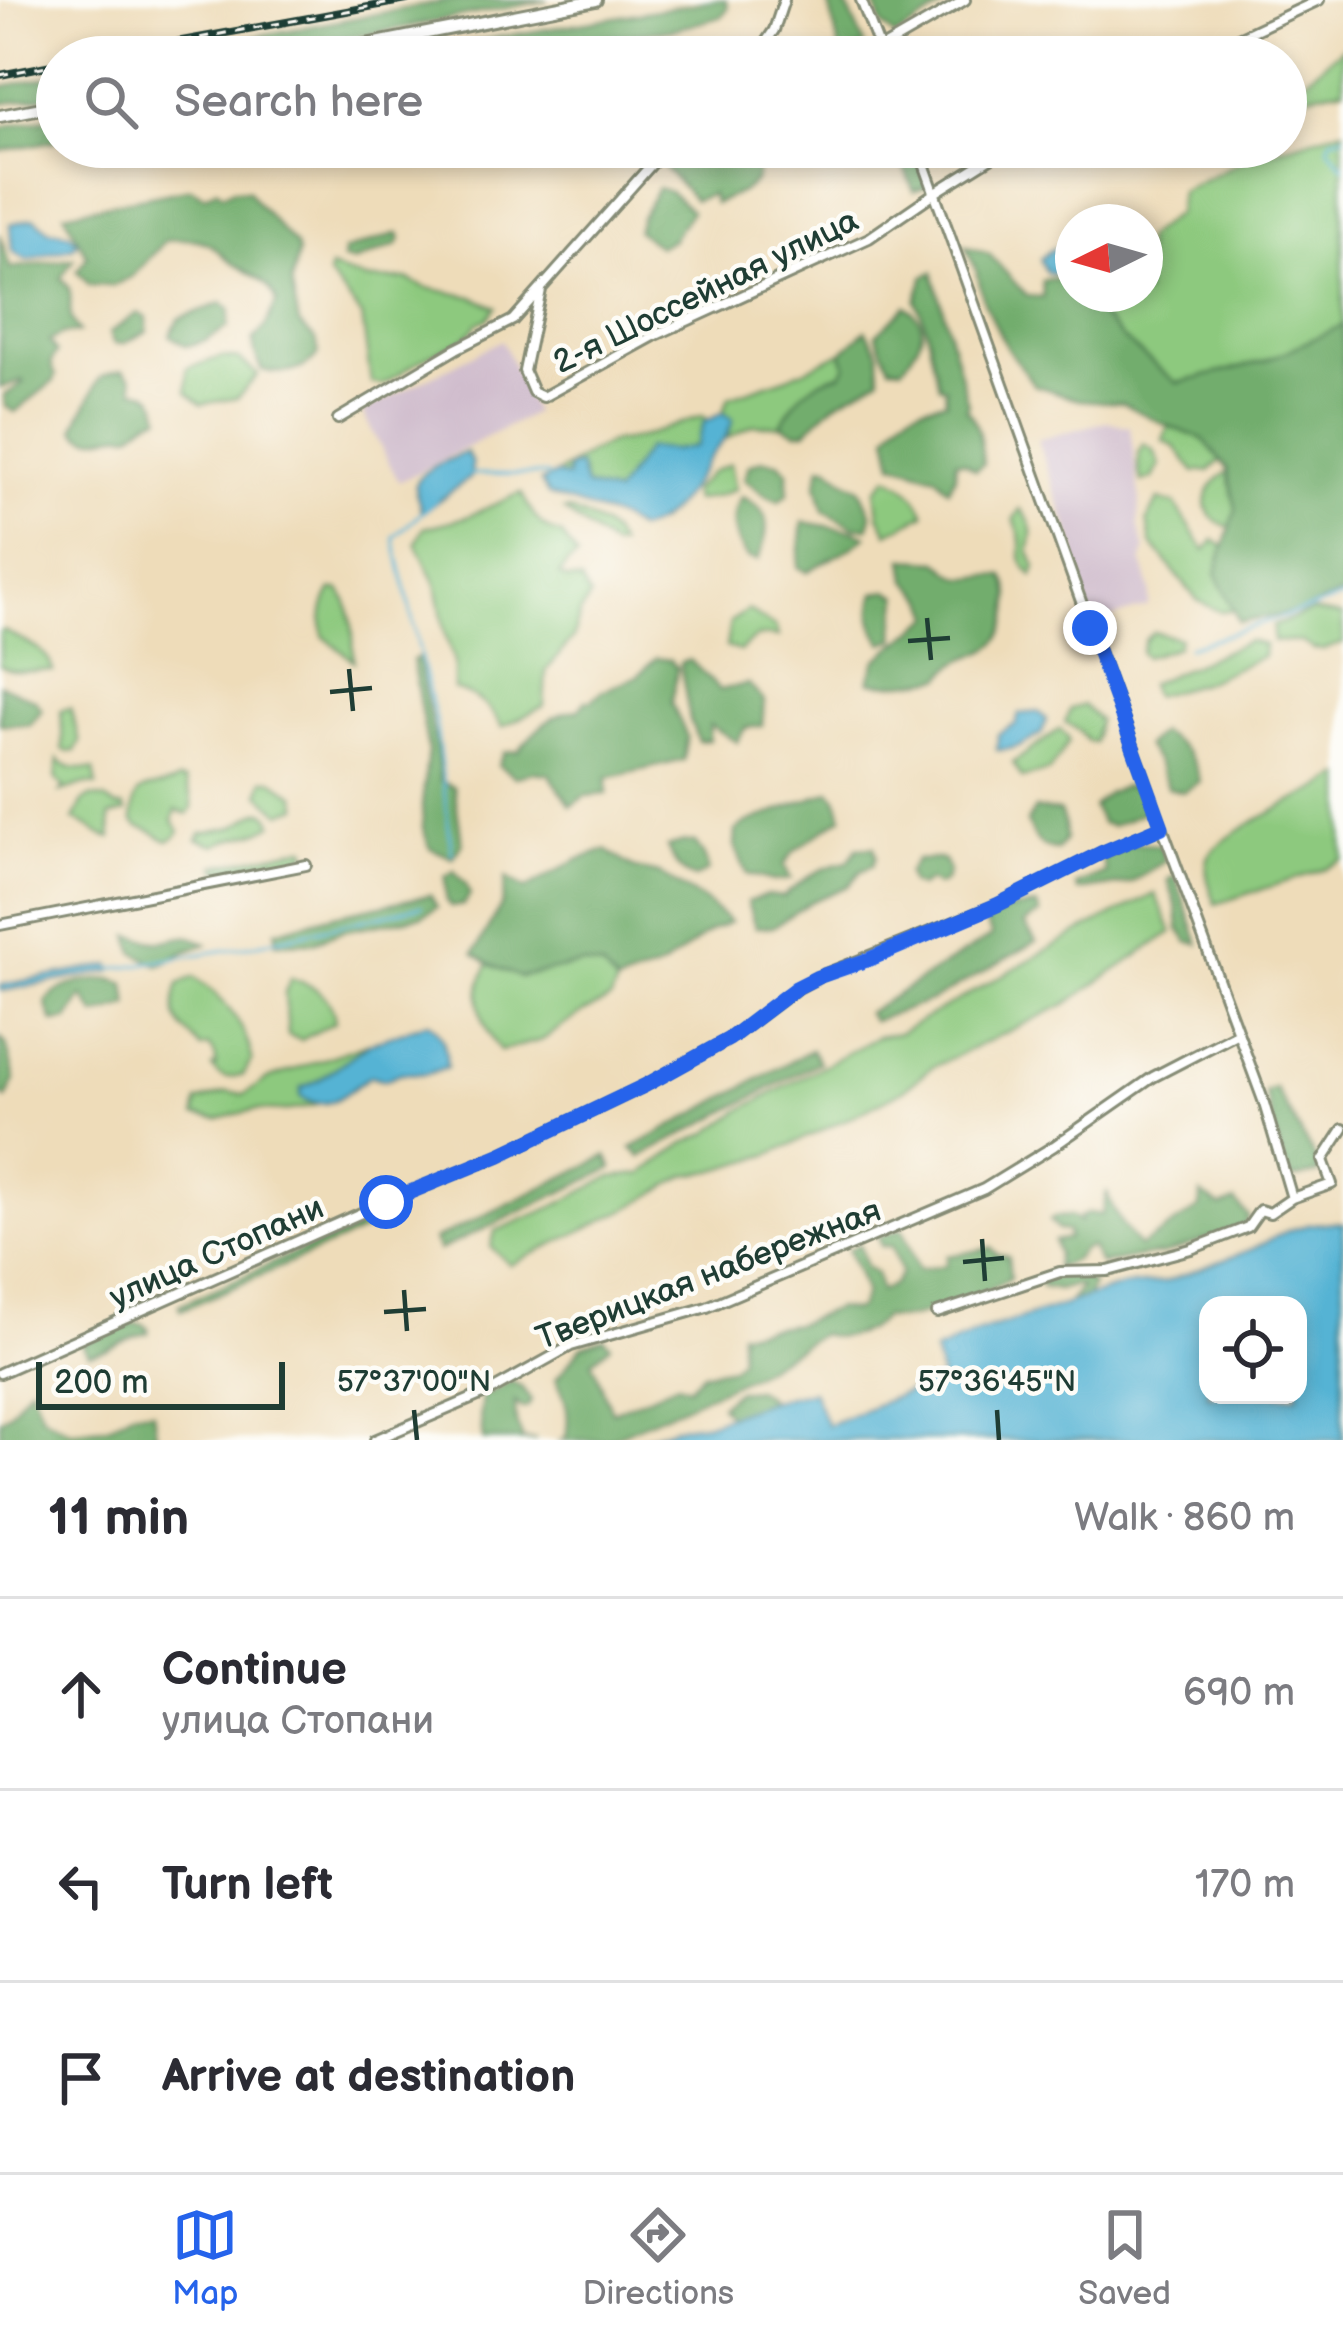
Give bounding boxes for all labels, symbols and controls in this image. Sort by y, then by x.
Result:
search box [36,36,1307,168]
icon: search [78,69,144,135]
text: Search here [174,75,423,130]
street label: 2-я Шоссейная улица [547,201,865,383]
north arrow [1055,204,1163,312]
route end [1063,601,1117,655]
route start [359,1175,413,1229]
street label: улица Стопани [104,1188,330,1318]
street label: Тверицкая набережная [531,1191,887,1359]
map controls [1199,1296,1307,1404]
button: locate [1199,1296,1307,1404]
scale bar [36,1356,285,1409]
text: 200 m [54,1363,148,1403]
text: 57°37'00"N [337,1364,491,1400]
text: 57°36'45"N [918,1364,1076,1400]
text: 11 min [48,1488,189,1549]
text: Walk · 860 m [1074,1495,1295,1542]
text: Continue [162,1643,347,1698]
icon: ahead [48,1661,114,1727]
text: 690 m [1183,1670,1295,1717]
text: улица Стопани [162,1698,434,1745]
icon: left [48,1853,114,1919]
text: Turn left [162,1858,333,1913]
text: 170 m [1195,1862,1295,1909]
icon: arrive [48,2045,114,2111]
text: Arrive at destination [162,2050,575,2105]
tab: Map [172,2202,238,2314]
tab: Directions [583,2202,734,2314]
tab: Saved [1078,2202,1171,2314]

